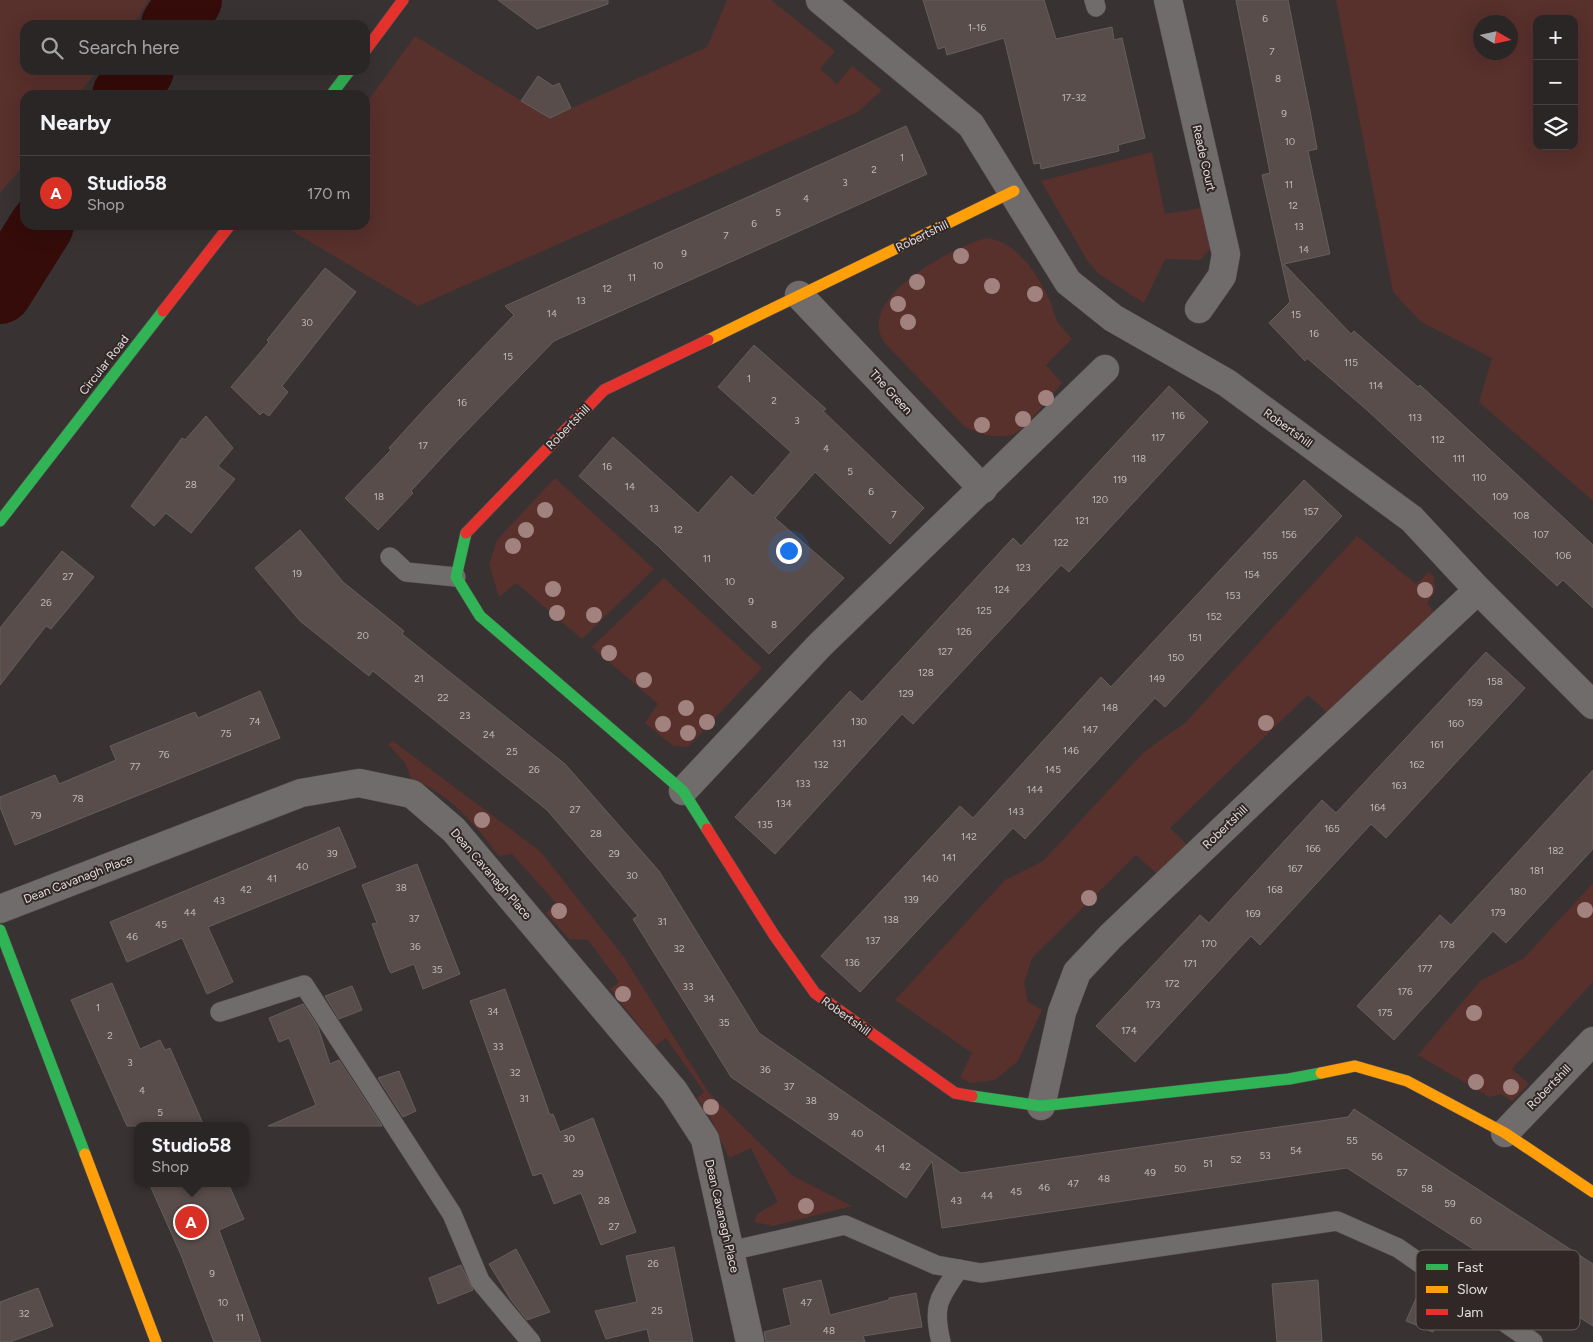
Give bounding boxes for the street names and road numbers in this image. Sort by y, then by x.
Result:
street label: Reade Court [1190,123,1219,193]
street label: Robertshill [893,217,951,255]
street label: Circular Road [76,332,132,398]
street label: The Green [867,367,915,417]
street label: Robertshill [543,402,593,452]
street label: Robertshill [1261,406,1315,450]
street label: Robertshill [1200,802,1250,852]
street label: Dean Cavanagh Place [448,826,535,923]
street label: Dean Cavanagh Place [21,852,135,906]
street label: Robertshill [819,994,873,1038]
street label: Robertshill [1524,1062,1574,1112]
street label: Dean Cavanagh Place [702,1158,742,1274]

